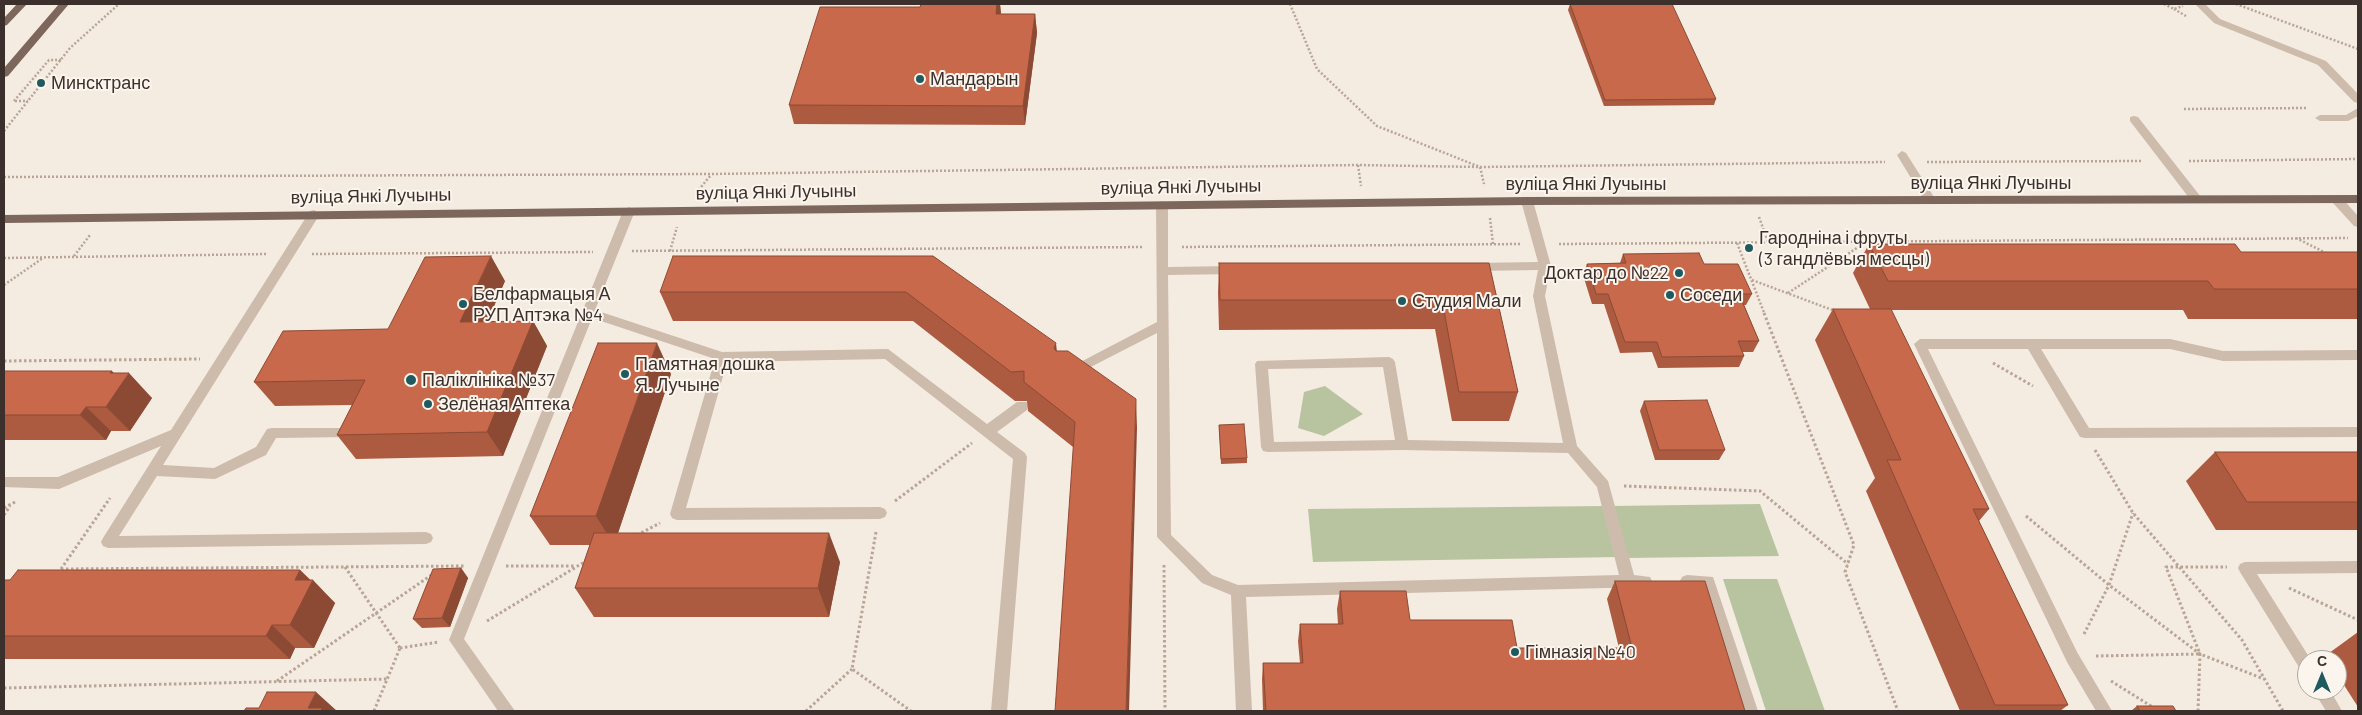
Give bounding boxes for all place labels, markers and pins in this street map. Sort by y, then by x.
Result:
place label: Мандарын [930,68,1019,90]
place label: Минсктранс [51,72,150,94]
marker: Мандарын [914,73,926,85]
marker: Минсктранс [35,77,47,89]
place label: Гародніна і фруты (3 гандлёвыя месцы) [1759,227,1929,270]
marker: Гародніна і фруты (3 гандлёвыя месцы) [1743,242,1755,254]
place label: Доктар до №22 [1544,262,1669,284]
marker: Доктар до №22 [1673,267,1685,279]
place label: Белфармацыя А РУП Аптэка №4 [473,283,611,326]
place label: Соседи [1680,284,1742,306]
marker: Соседи [1664,289,1676,301]
place label: Студия Мали [1412,290,1522,312]
marker: Студия Мали [1396,295,1408,307]
marker: Белфармацыя А РУП Аптэка №4 [457,298,469,310]
place label: Памятная дошка Я. Лучыне [635,353,775,396]
marker: Памятная дошка Я. Лучыне [619,368,631,380]
place label: Паліклініка №37 [422,369,555,391]
marker: Паліклініка №37 [404,373,418,387]
place label: Зелёная Аптека [438,393,570,415]
marker: Зелёная Аптека [422,398,434,410]
place label: Гімназія №40 [1525,641,1636,663]
marker: Гімназія №40 [1509,646,1521,658]

